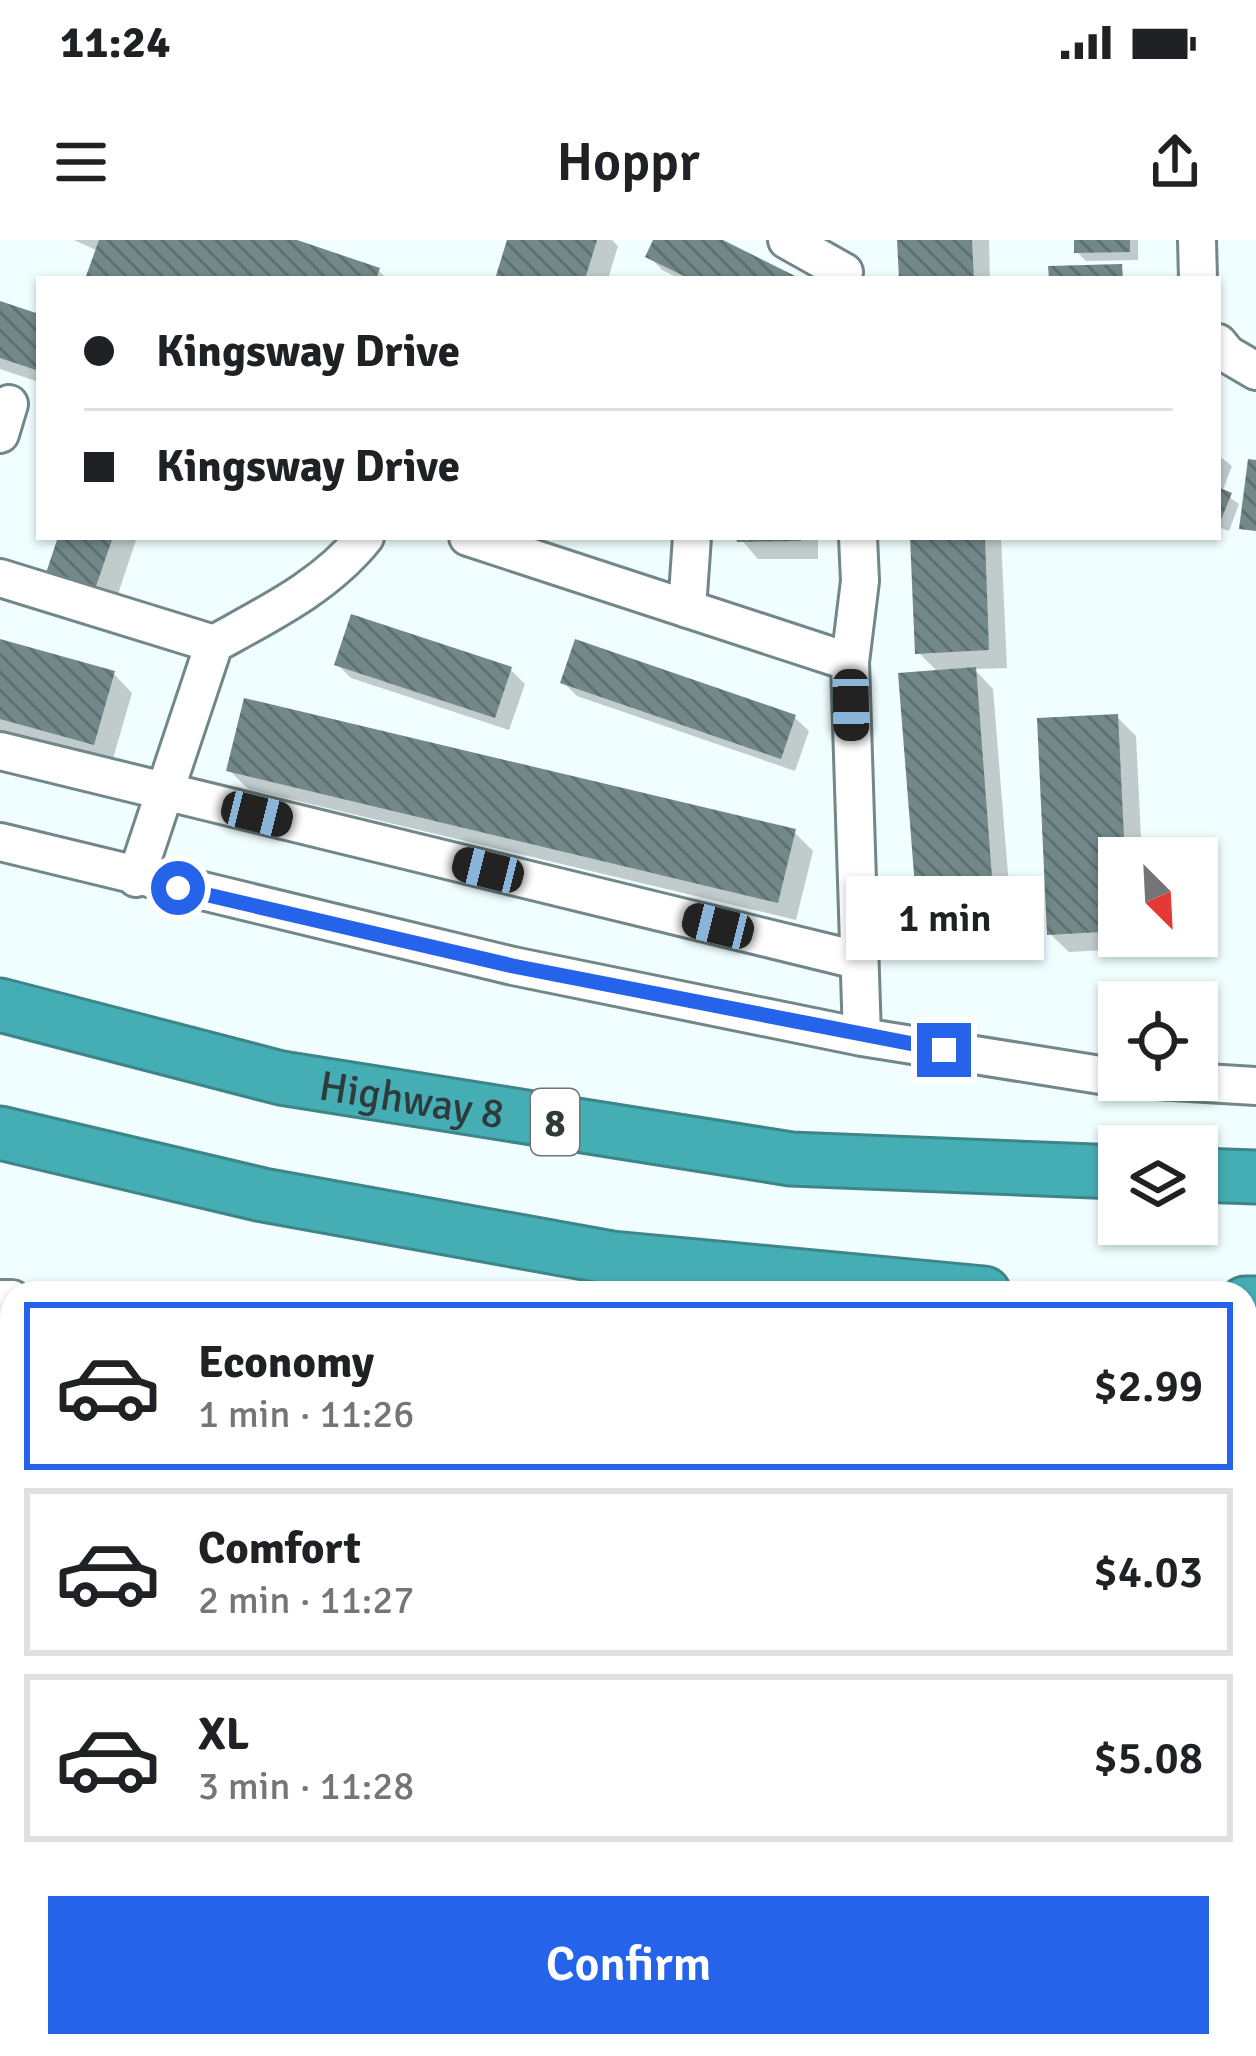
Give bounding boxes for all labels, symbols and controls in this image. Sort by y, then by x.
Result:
text: 11:24 [60,15,170,70]
icon: menu [48,129,114,195]
text: Hoppr [556,129,700,196]
icon: share [1142,129,1208,195]
text: Kingsway Drive [156,324,460,379]
text: Kingsway Drive [156,439,460,494]
car [832,669,870,741]
car [218,788,296,840]
north arrow [1098,837,1218,957]
map controls [1098,837,1218,1245]
car [449,844,527,896]
route start [151,861,205,915]
callout: 1 min [845,876,1043,960]
text: 1 min [898,894,992,942]
car [679,900,757,952]
button: locate [1098,981,1218,1101]
route end [917,1023,971,1077]
street label: Highway 8 [316,1060,508,1140]
road number: 8 [531,1089,579,1155]
button: layers [1098,1125,1218,1245]
icon: car [54,1332,162,1440]
text: Economy [198,1335,374,1390]
text: $2.99 [1093,1359,1203,1414]
text: 1 min · 11:26 [198,1390,414,1438]
icon: car [54,1518,162,1626]
text: Comfort [198,1521,361,1576]
text: $4.03 [1093,1545,1203,1600]
text: 2 min · 11:27 [198,1576,414,1624]
icon: car [54,1704,162,1812]
text: XL [198,1707,249,1762]
text: $5.08 [1093,1731,1203,1786]
text: 3 min · 11:28 [198,1762,414,1810]
button: Confirm [48,1896,1209,2034]

